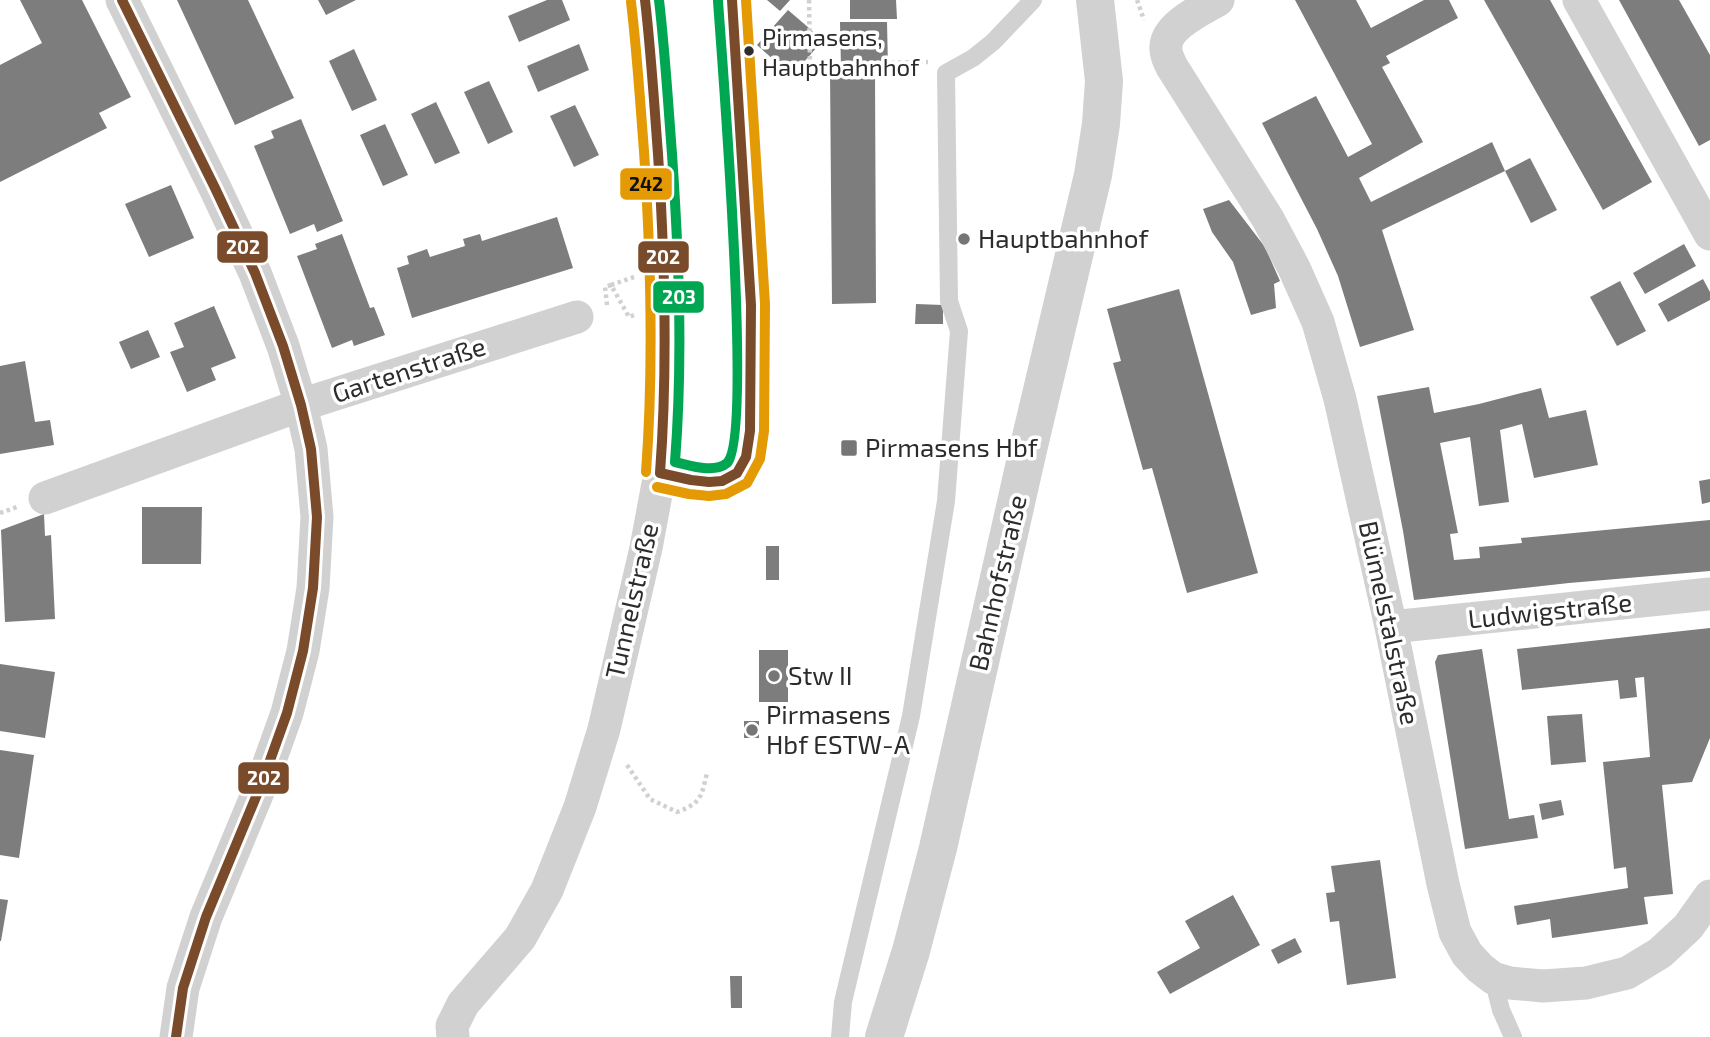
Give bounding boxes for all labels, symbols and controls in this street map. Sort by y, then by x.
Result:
place label: Pirmasens, Hauptbahnhof [762,22,920,81]
marker: Pirmasens, Hauptbahnhof [742,44,756,58]
line badge: 242 [619,167,673,201]
text: 242 [629,172,663,195]
place label: Hauptbahnhof [978,222,1150,253]
line badge: 202 [216,230,269,264]
marker: Hauptbahnhof [956,231,972,247]
text: 202 [226,235,260,258]
line badge: 202 [637,240,690,274]
text: 202 [646,245,680,268]
line badge: 203 [652,280,705,314]
text: 203 [662,285,696,308]
street label: Gartenstraße [328,329,489,408]
place label: Pirmasens Hbf [865,431,1039,462]
marker: Pirmasens Hbf [839,438,859,458]
street label: Bahnhofstraße [961,492,1032,674]
street label: Blümelstalstraße [1354,518,1427,727]
street label: Tunnelstraße [598,520,664,682]
street label: Ludwigstraße [1466,585,1633,634]
place label: Stw II [788,659,853,690]
marker: Stw II [766,668,782,684]
place label: Pirmasens Hbf ESTW-A [766,698,910,759]
marker: Pirmasens Hbf ESTW-A [744,722,760,738]
line badge: 202 [237,761,290,795]
text: 202 [247,766,281,789]

